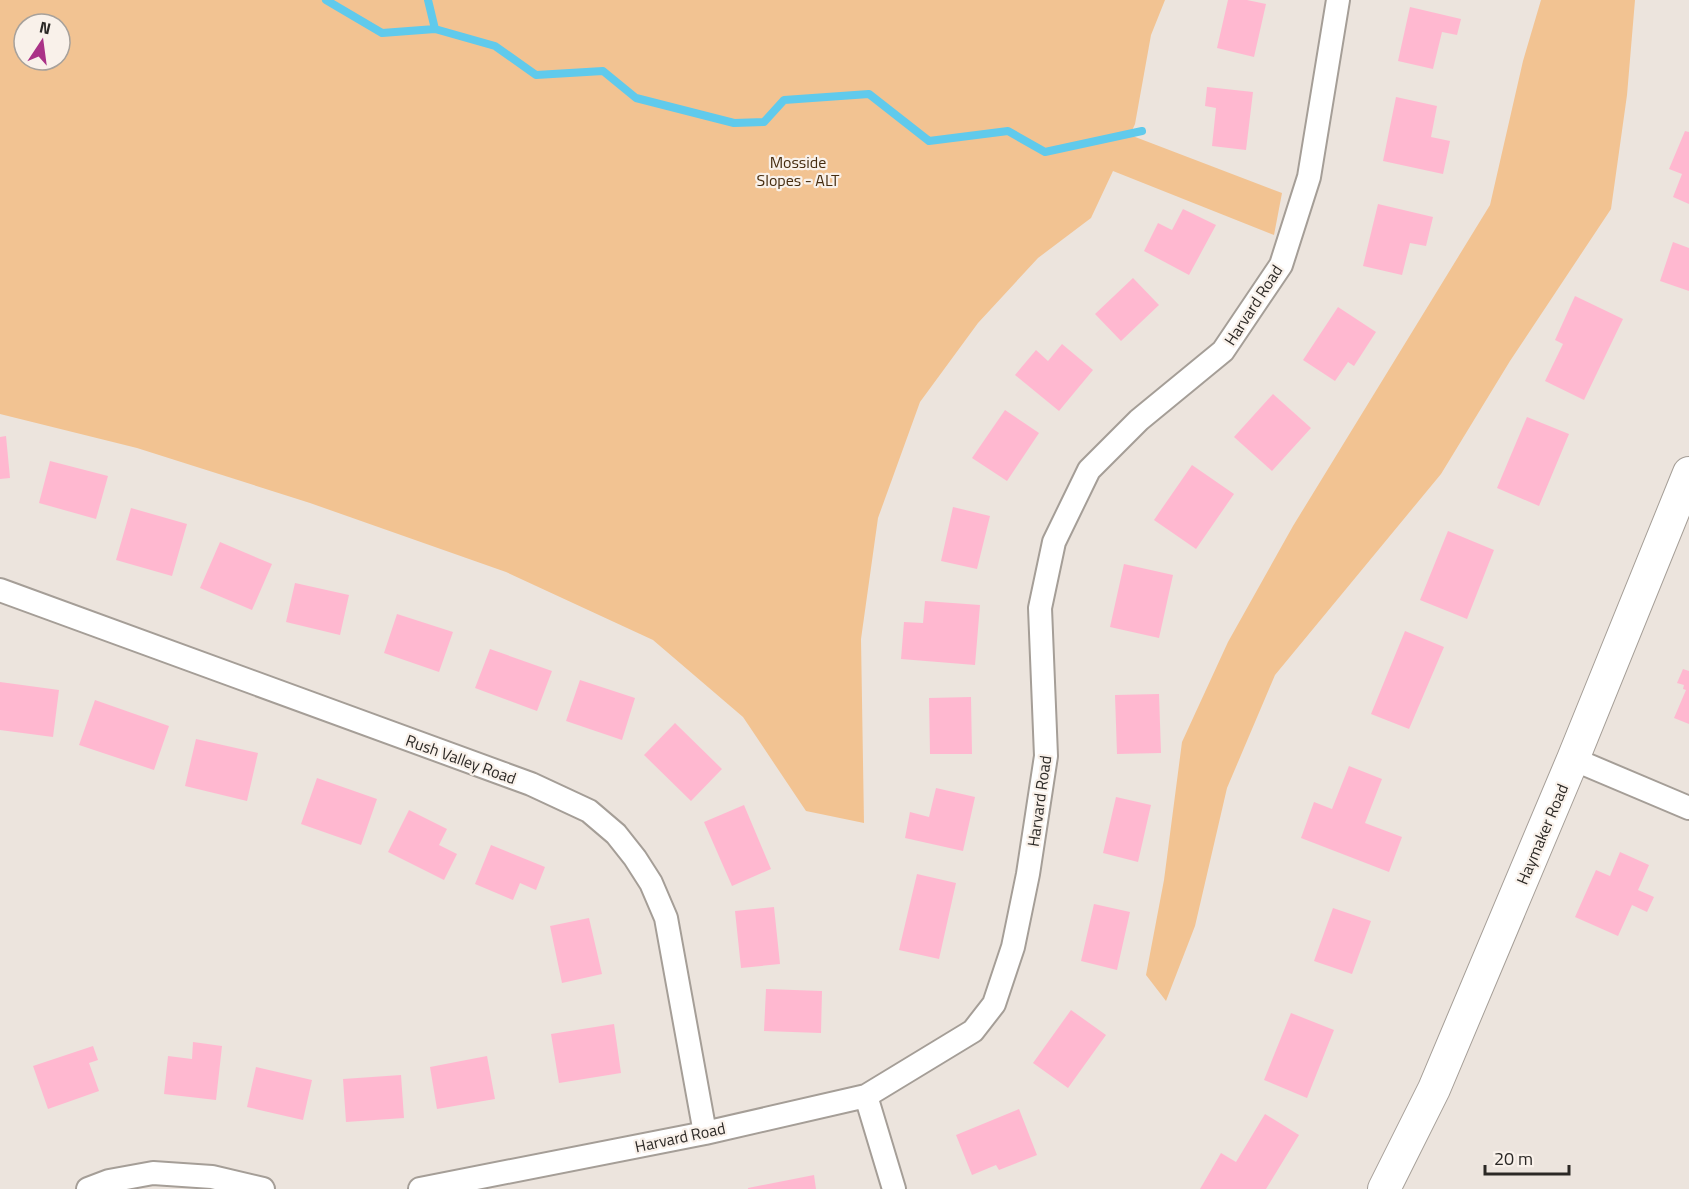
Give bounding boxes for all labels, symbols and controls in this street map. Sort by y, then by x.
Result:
north arrow [12,12,72,72]
text: N [37,14,53,40]
park label: Mosside Slopes - ALT [757,150,840,192]
street label: Harvard Road [1218,260,1288,350]
street label: Rush Valley Road [402,728,520,790]
street label: Harvard Road [1021,754,1057,848]
street label: Haymaker Road [1510,780,1574,888]
street label: Harvard Road [633,1116,727,1158]
scale bar [1485,1138,1569,1176]
text: 20 m [1494,1145,1533,1172]

